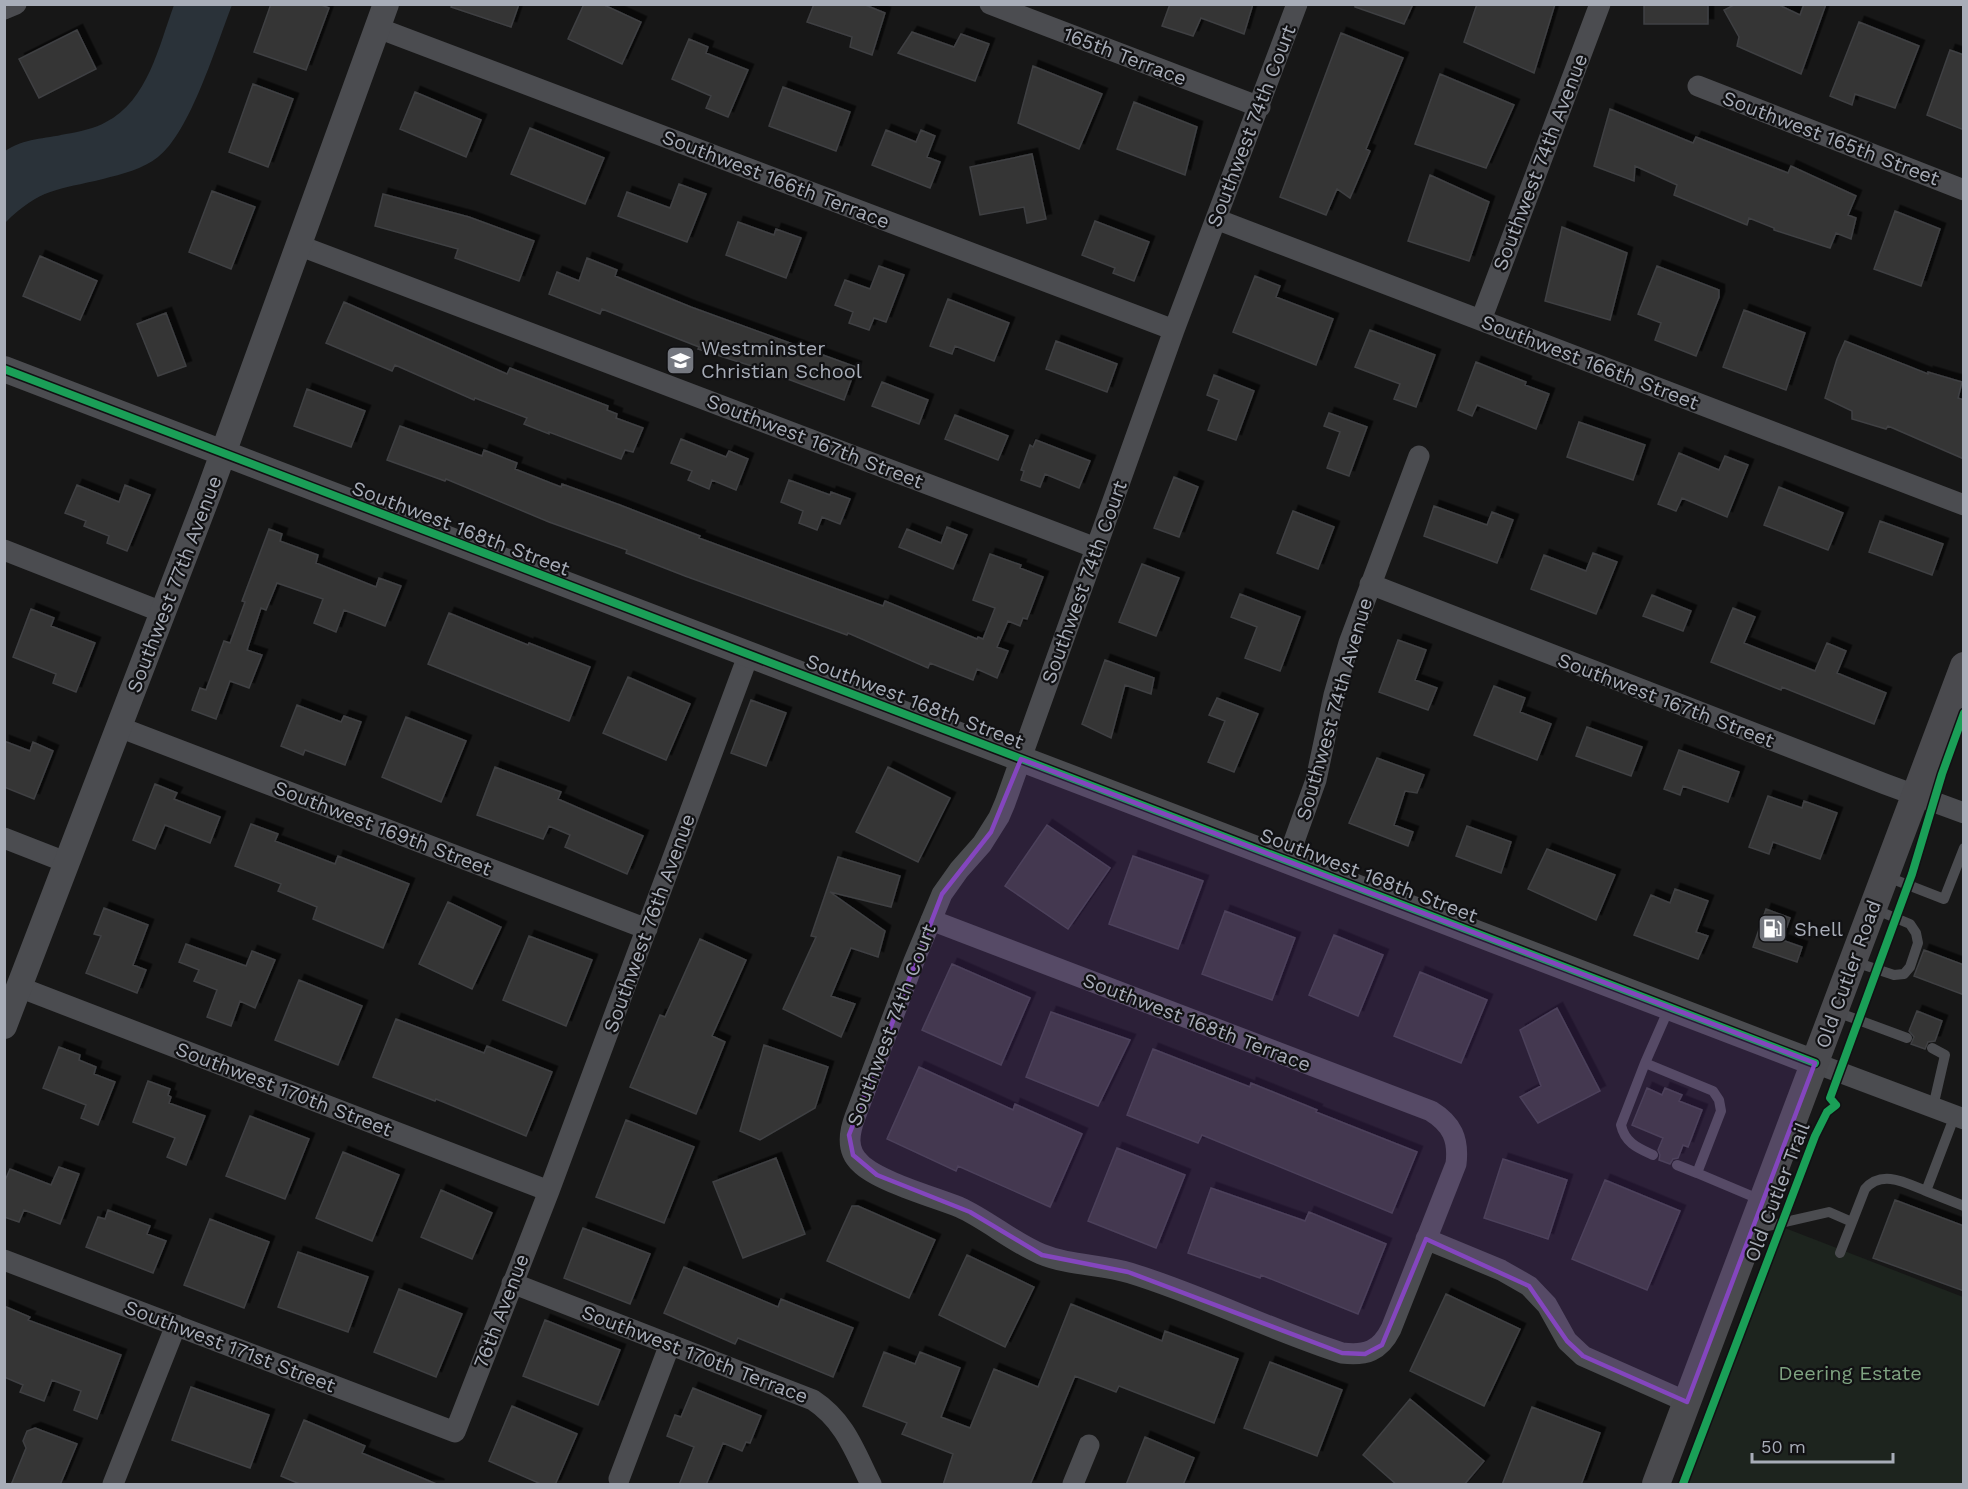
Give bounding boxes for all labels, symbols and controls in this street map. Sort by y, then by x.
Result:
street label: 165th Terrace [1060,21,1190,91]
street label: Southwest 74th Court [1201,21,1301,230]
street label: Southwest 74th Avenue [1488,50,1592,274]
street label: Southwest 165th Street [1719,86,1943,191]
street label: Southwest 166th Terrace [659,124,893,234]
street label: Southwest 166th Street [1478,309,1703,415]
place label: Westminster Christian School [701,336,862,383]
school or university icon: Westminster Christian School [664,344,696,376]
street label: Southwest 167th Street [703,389,927,494]
street label: Southwest 77th Avenue [121,472,227,696]
street label: Southwest 168th Street [349,475,574,581]
street label: Southwest 74th Court [1036,477,1132,687]
street label: Southwest 74th Avenue [1291,595,1377,823]
street label: Southwest 168th Street [803,648,1028,754]
street label: Southwest 167th Street [1554,648,1778,753]
street label: Southwest 169th Street [271,775,496,881]
street label: Southwest 76th Avenue [598,810,700,1036]
street label: Southwest 168th Street [1257,822,1482,928]
street label: Old Cutler Road [1810,897,1886,1051]
fuel station icon: Shell [1757,913,1789,945]
place label: Shell [1794,917,1843,941]
street label: Southwest 74th Court [841,920,941,1129]
street label: Southwest 168th Terrace [1080,967,1314,1077]
street label: Southwest 170th Street [172,1037,396,1142]
street label: Old Cutler Trail [1739,1119,1815,1265]
street label: 76th Avenue [468,1250,534,1372]
street label: Southwest 171st Street [121,1295,339,1398]
street label: Southwest 170th Terrace [578,1300,812,1408]
park label: Deering Estate [1778,1361,1922,1385]
scale bar [1752,1426,1893,1464]
text: 50 m [1761,1436,1806,1457]

